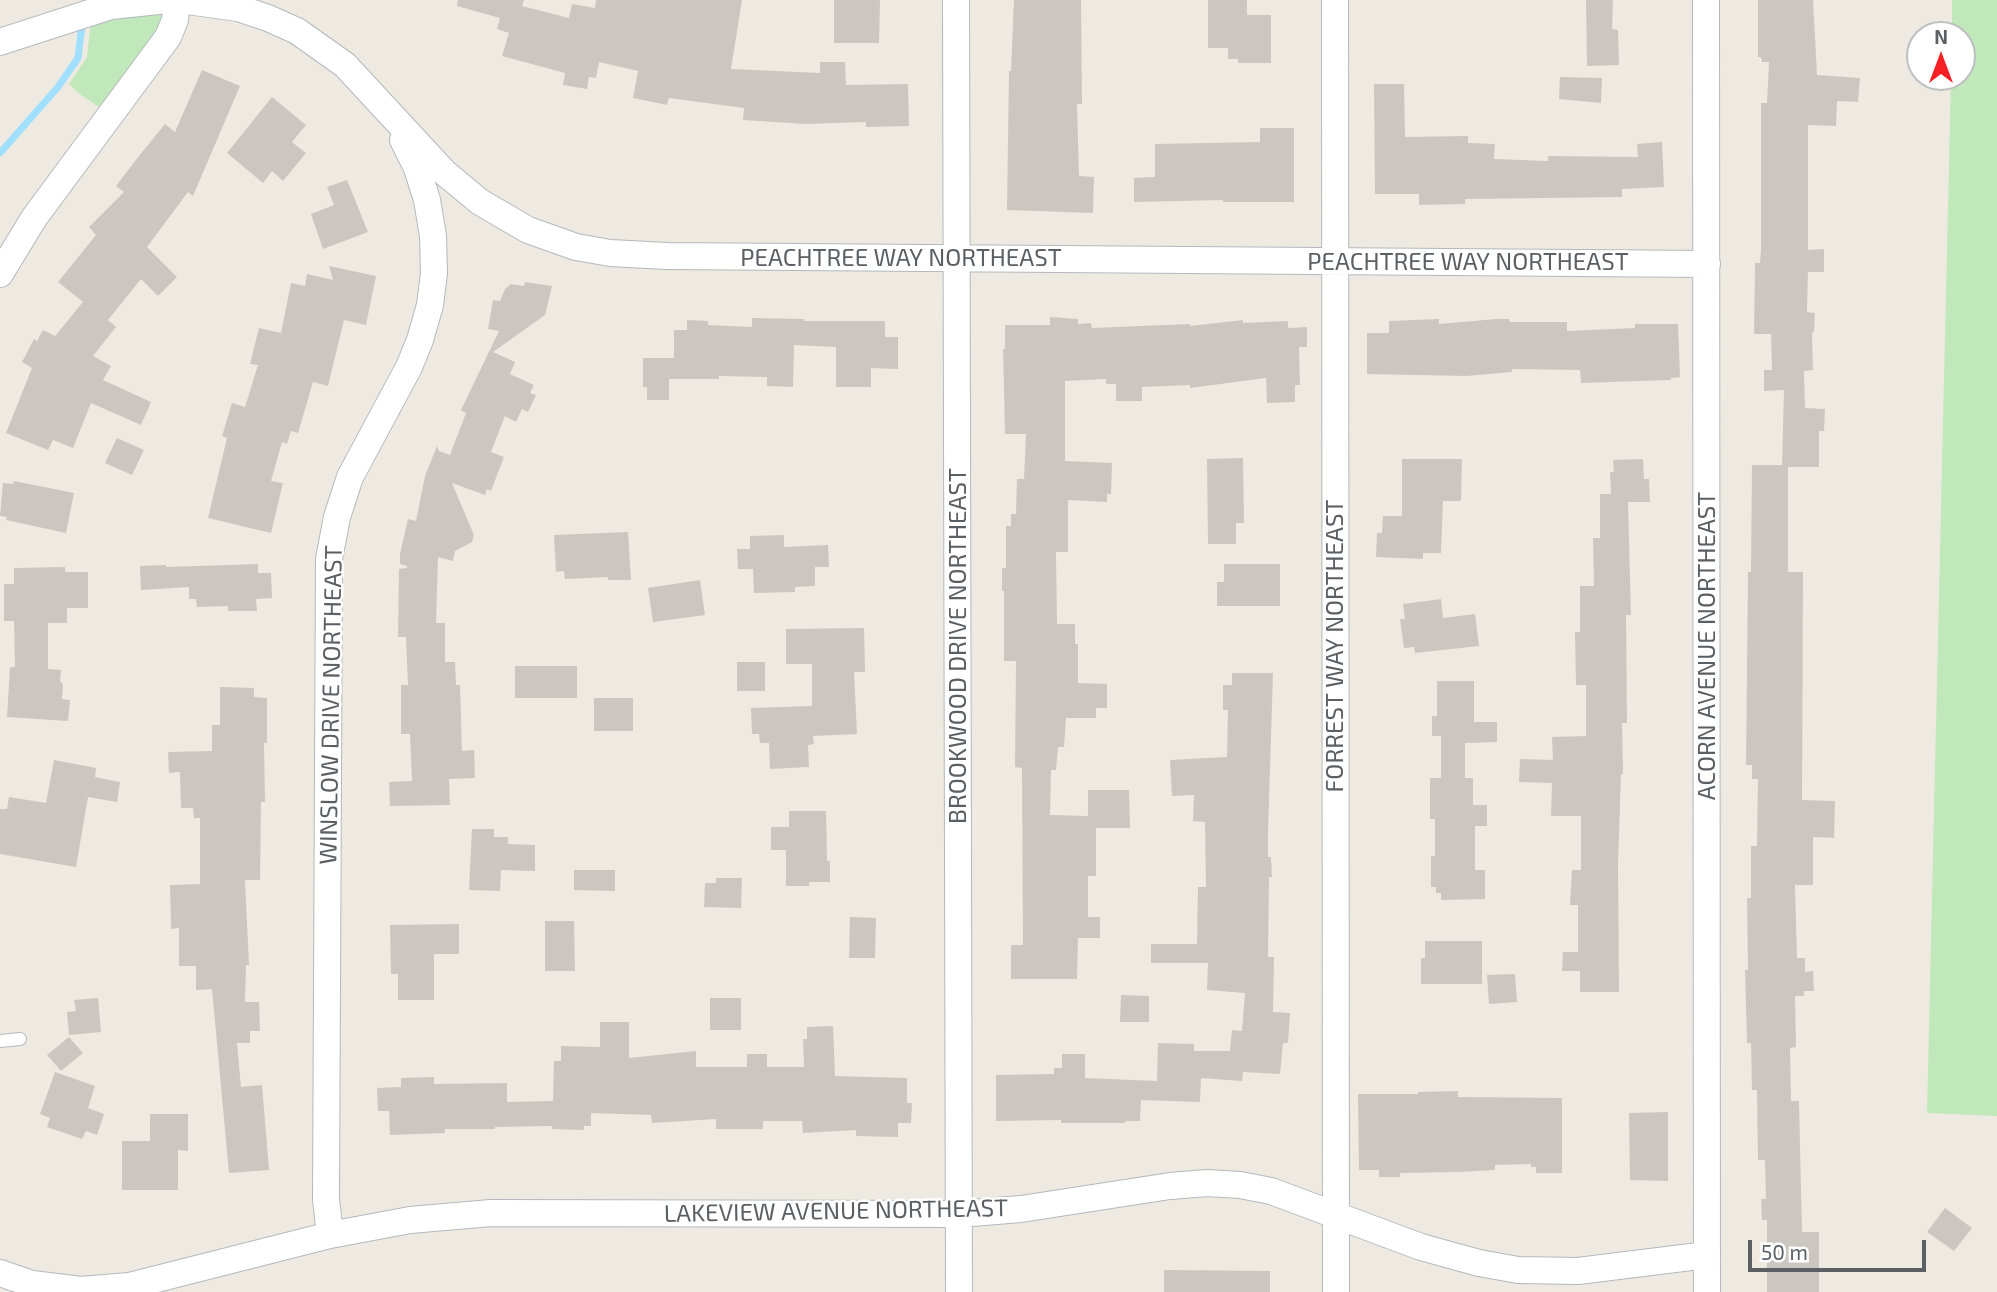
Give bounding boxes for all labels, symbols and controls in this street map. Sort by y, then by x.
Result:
north arrow [1906,21,1976,91]
text: N [1934,25,1948,48]
street label: PEACHTREE WAY NORTHEAST [740,244,1062,272]
street label: PEACHTREE WAY NORTHEAST [1307,248,1629,276]
street label: BROOKWOOD DRIVE NORTHEAST [944,468,972,824]
street label: ACORN AVENUE NORTHEAST [1693,492,1721,800]
street label: FORREST WAY NORTHEAST [1321,500,1349,792]
street label: WINSLOW DRIVE NORTHEAST [314,545,348,865]
street label: LAKEVIEW AVENUE NORTHEAST [664,1194,1008,1228]
scale bar [1752,1226,1930,1270]
text: 50 m [1761,1239,1808,1264]

